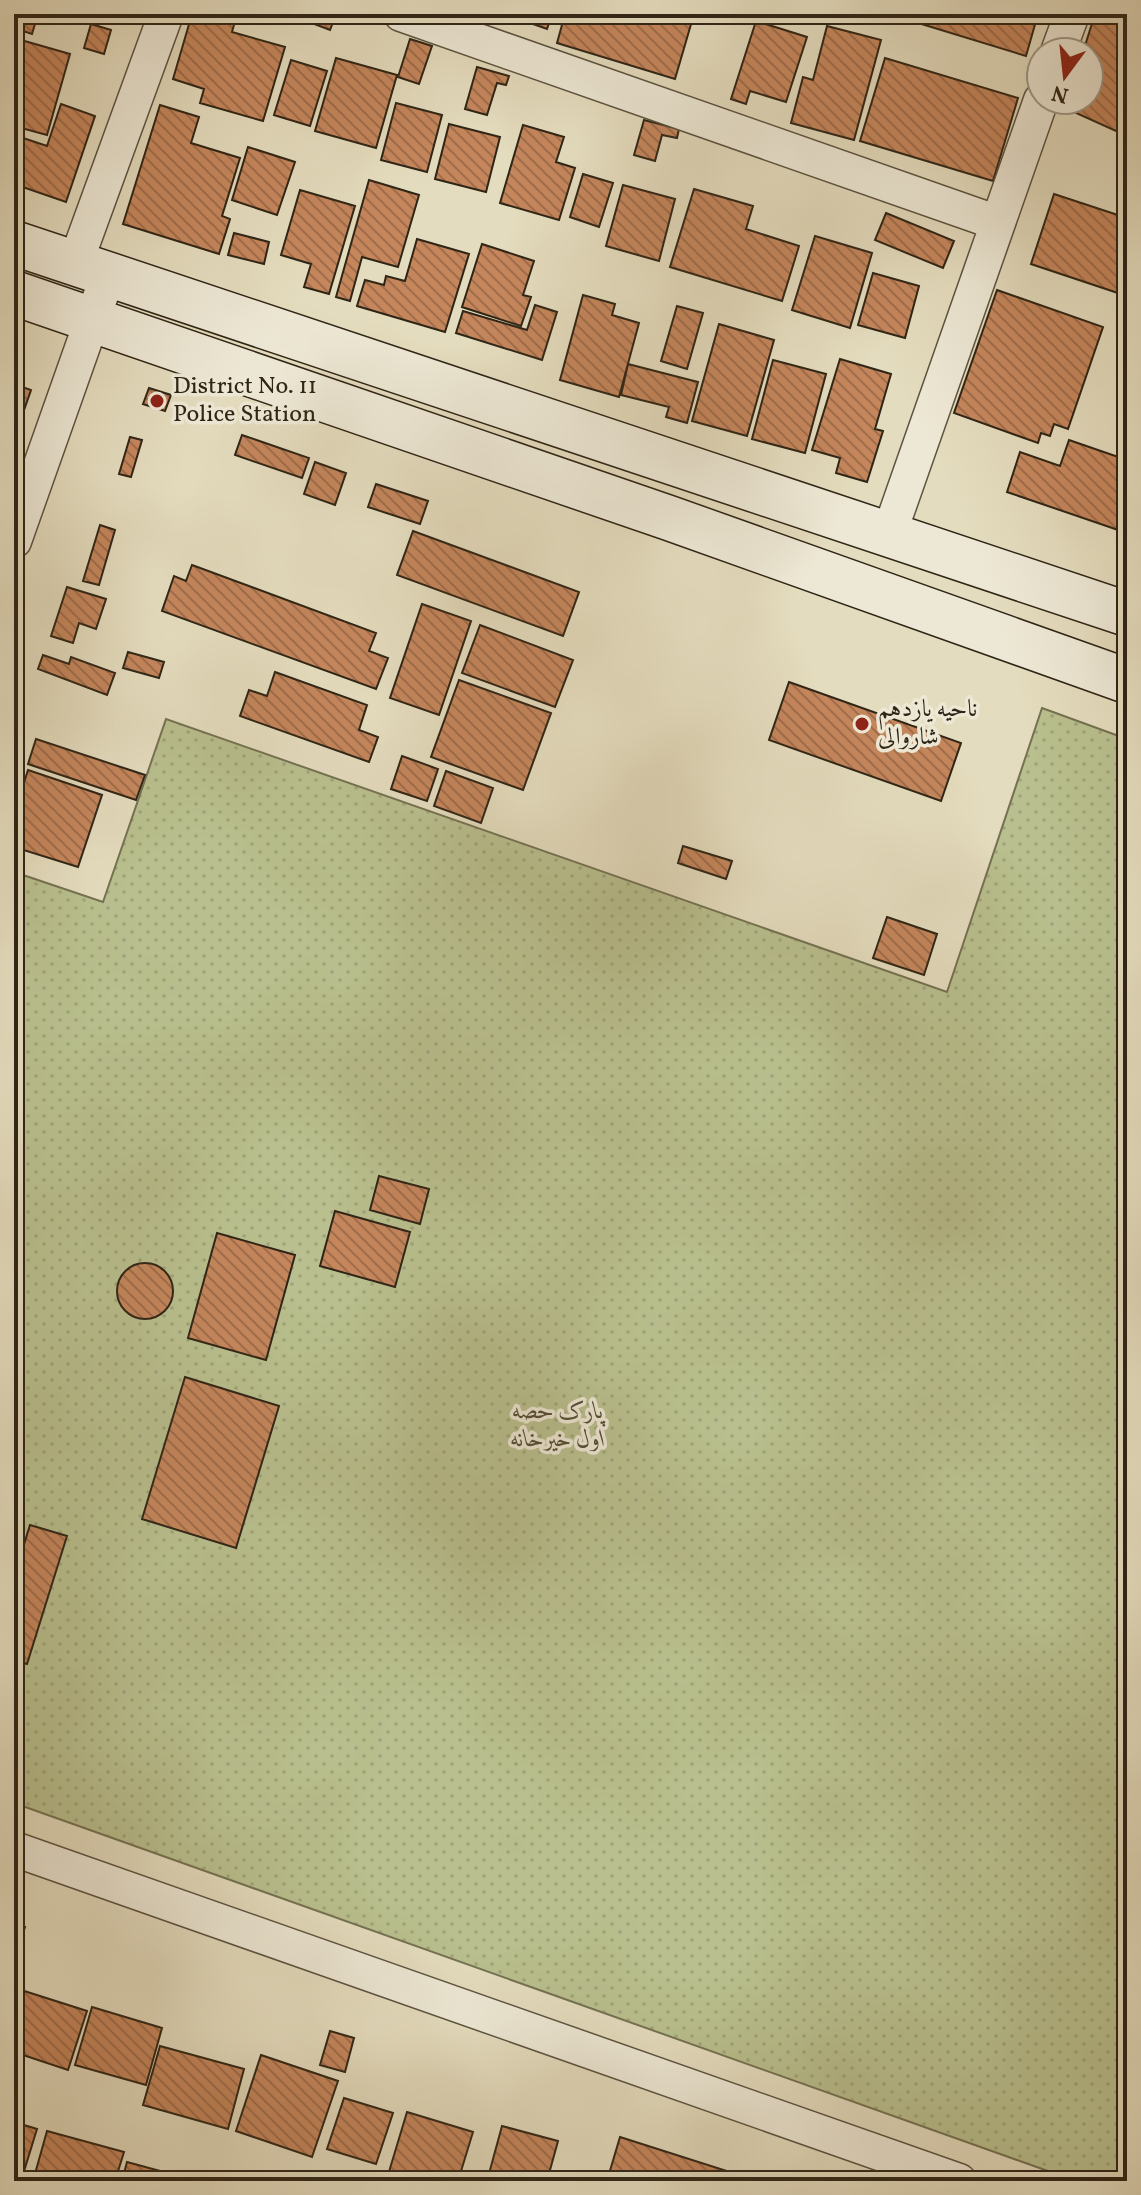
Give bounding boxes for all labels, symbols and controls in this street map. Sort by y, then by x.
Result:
north arrow [1025,36,1105,116]
text: N [1049,76,1072,110]
place label: District No. 11 Police Station [173,370,317,432]
marker: District No. 11 Police Station [148,392,166,410]
place label: ناحیه یازدهم شاروالی [878,693,977,755]
marker: ناحیه یازدهم شاروالی [853,715,871,733]
park label: پارک حصه اول خیرخانه [510,1395,606,1457]

